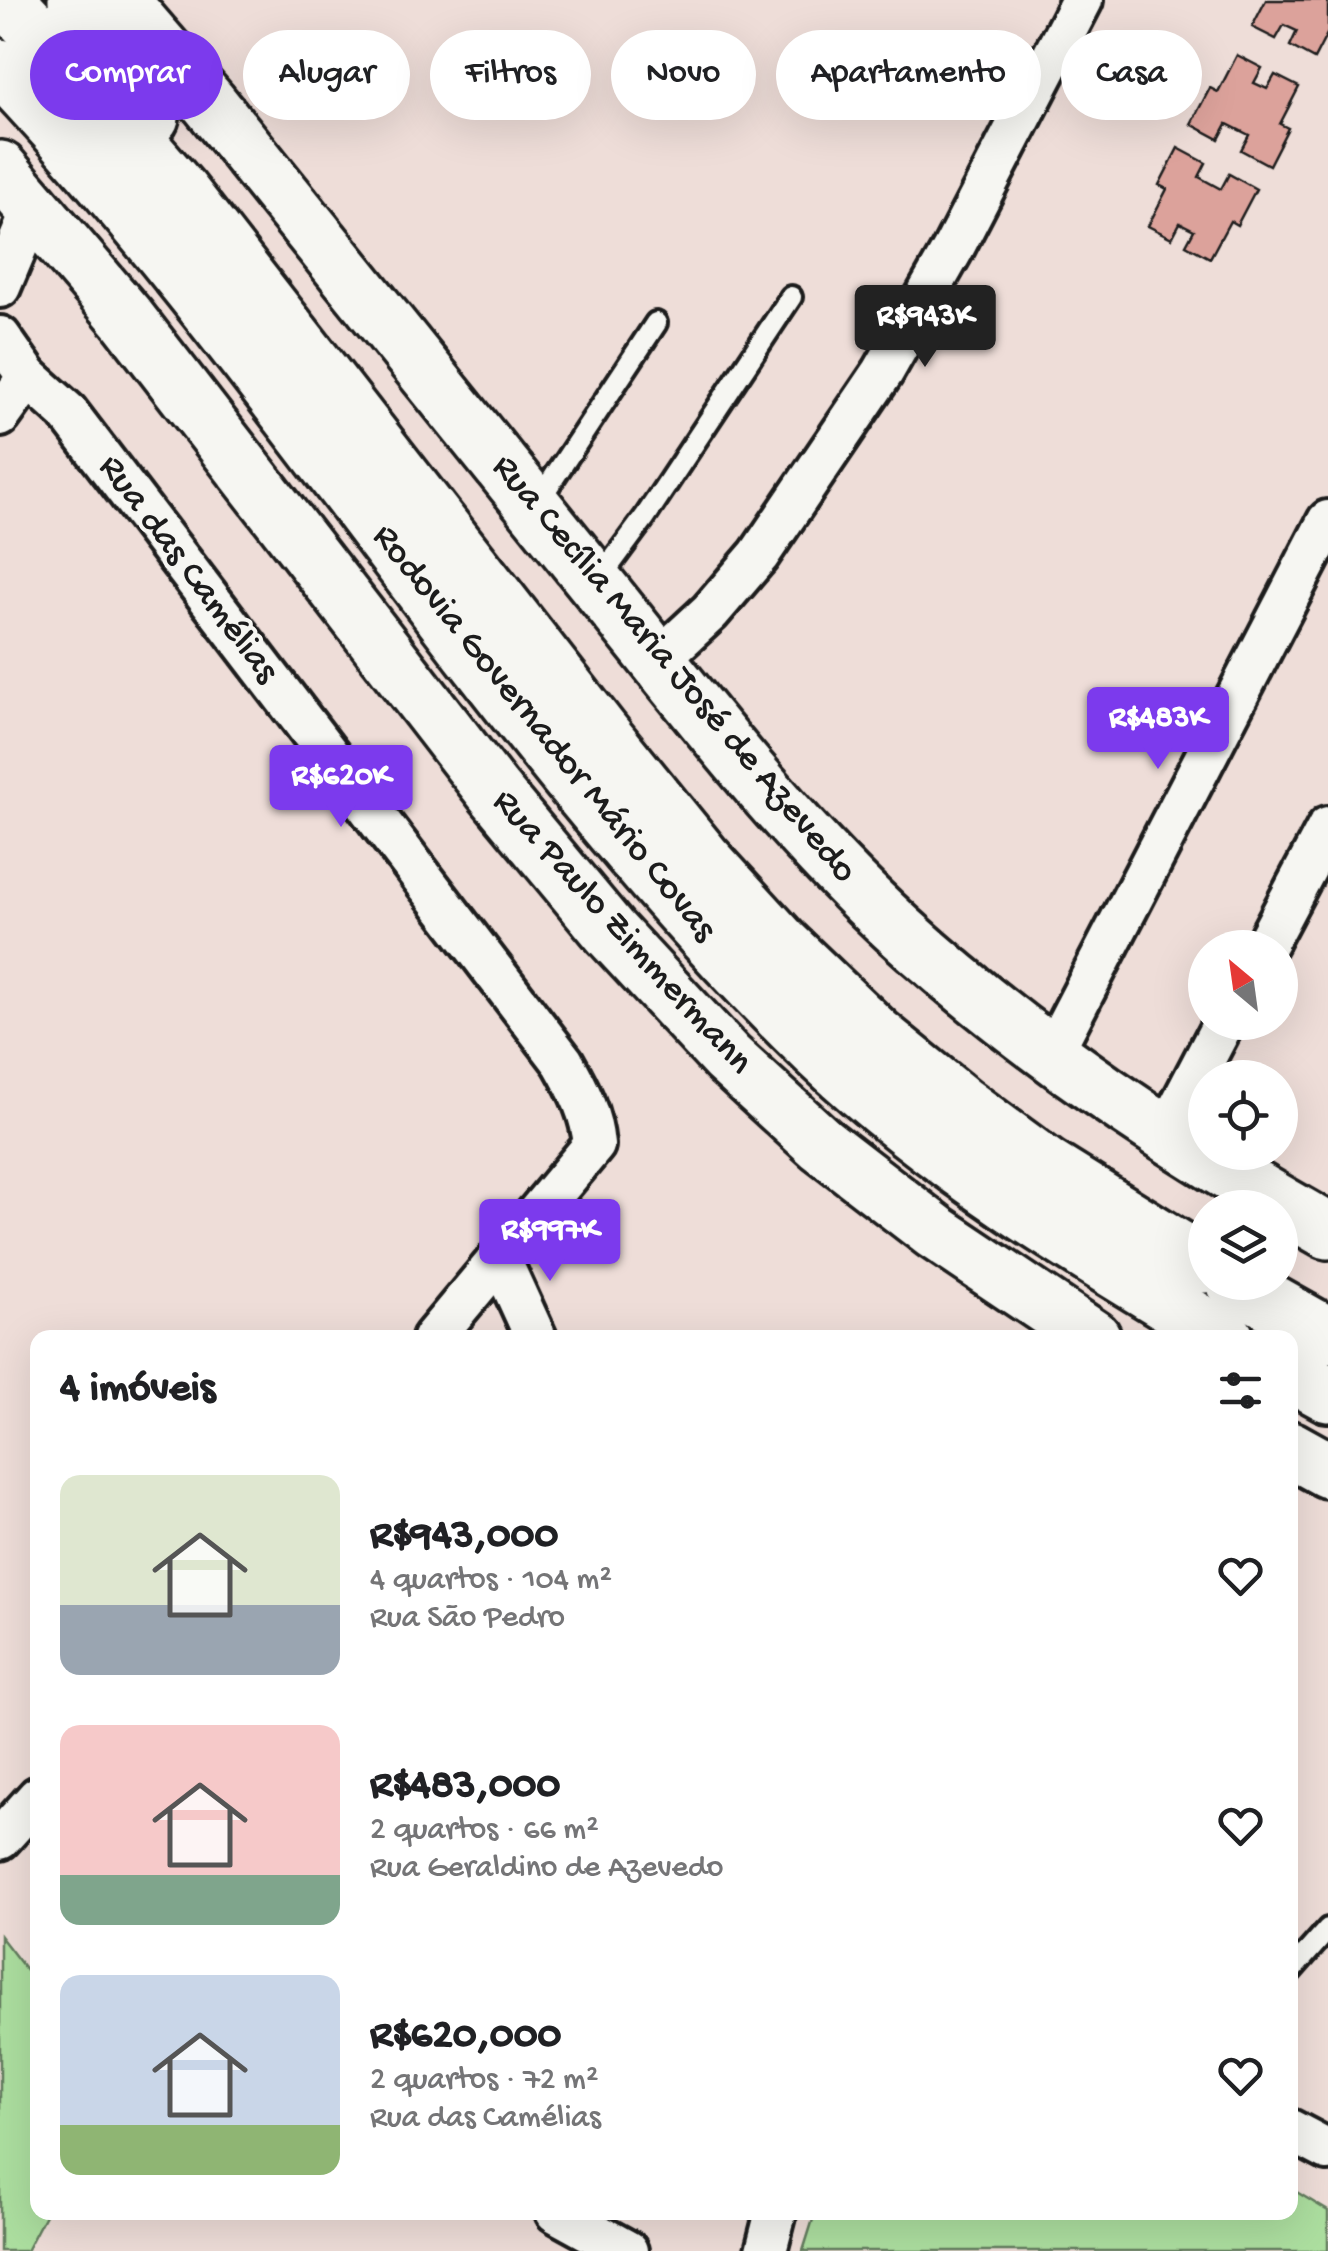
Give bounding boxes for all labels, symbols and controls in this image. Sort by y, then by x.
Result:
chip: Comprar [30,30,223,120]
chip: Alugar [243,30,410,120]
chip: Filtros [430,30,591,120]
chip: Novo [611,30,756,120]
chip: Apartamento [776,30,1041,120]
chip: Casa [1061,30,1202,120]
pin: R$943K [844,285,1006,370]
text: R$943K [877,298,973,336]
street label: Rua das Camélias [87,447,288,694]
street label: Rua Cecília Maria José de Azevedo [481,447,865,893]
street label: Rodovia Governador Mário Covas [361,517,726,952]
pin: R$483K [1077,687,1239,772]
text: R$483K [1109,700,1207,738]
pin: R$620K [260,745,422,830]
text: R$620K [292,758,390,796]
street label: Rua Paulo Zimmermann [481,781,761,1085]
north arrow [1188,930,1298,1040]
map controls [1188,930,1298,1300]
button: locate [1188,1060,1298,1170]
button: layers [1188,1190,1298,1300]
pin: R$997K [469,1199,631,1284]
text: R$997K [501,1212,599,1250]
icon: filters [1213,1363,1268,1418]
text: 4 imóveis [60,1366,215,1415]
text: R$943,000 [370,1513,558,1562]
icon: home [140,1515,260,1635]
icon: heart [1213,1548,1268,1603]
text: 4 quartos · 104 m² [370,1562,612,1600]
text: Rua São Pedro [370,1600,565,1638]
text: R$483,000 [370,1763,560,1812]
icon: home [140,1765,260,1885]
icon: heart [1213,1798,1268,1853]
text: 2 quartos · 66 m² [370,1812,599,1850]
text: Rua Geraldino de Azevedo [370,1850,723,1888]
text: R$620,000 [370,2013,561,2062]
icon: home [140,2015,260,2135]
icon: heart [1213,2048,1268,2103]
text: 2 quartos · 72 m² [370,2062,598,2100]
text: Rua das Camélias [370,2100,601,2138]

